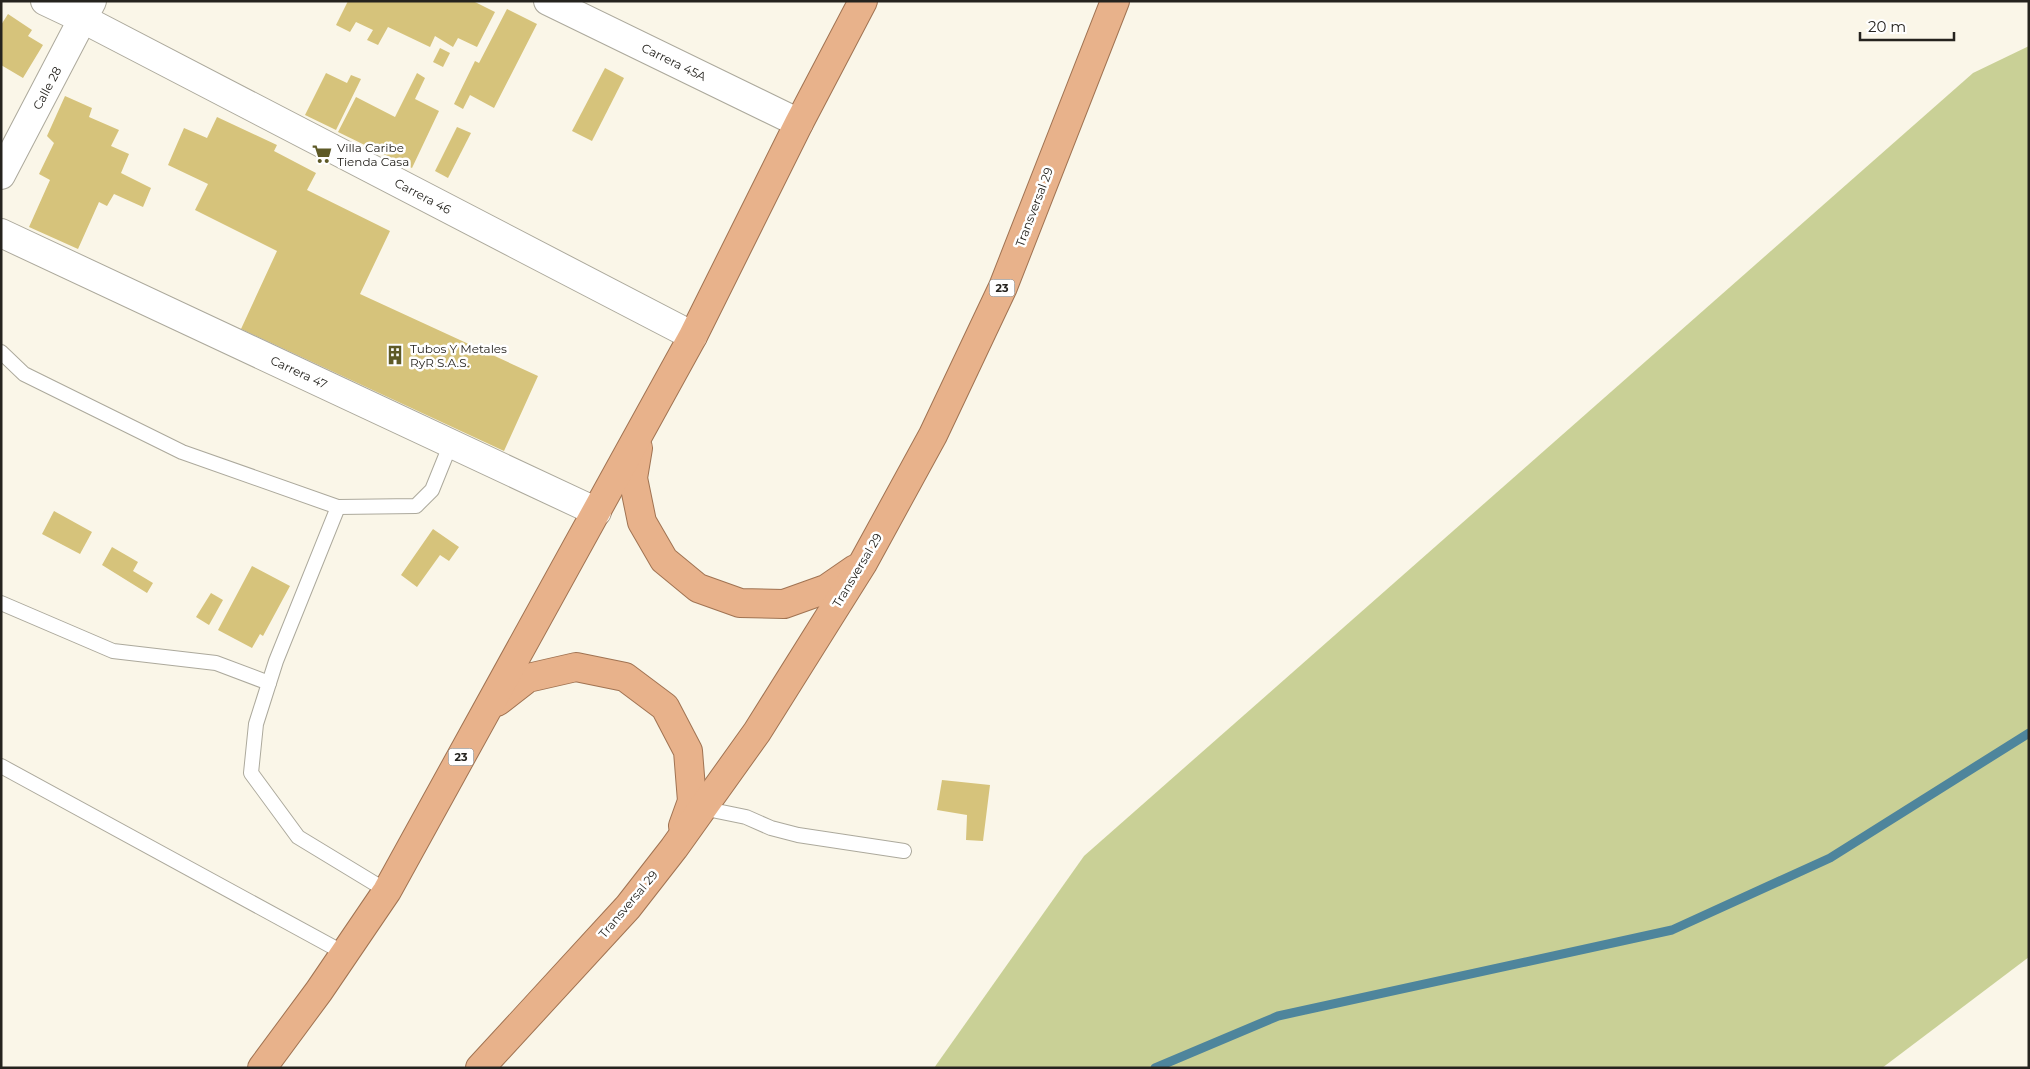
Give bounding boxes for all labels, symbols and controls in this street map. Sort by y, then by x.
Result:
scale bar [1860,10,1954,42]
text: 20 m [1868,17,1906,36]
street label: Carrera 45A [639,40,709,84]
street label: Calle 28 [29,64,65,112]
place label: Villa Caribe Tienda Casa [337,140,409,169]
supermarket icon: Villa Caribe Tienda Casa [311,143,333,165]
street label: Transversal 29 [1012,165,1056,249]
street label: Carrera 46 [392,175,454,217]
road number: 23 [990,280,1014,296]
place label: Tubos Y Metales RyR S.A.S. [410,341,507,370]
building icon: Tubos Y Metales RyR S.A.S. [384,344,406,366]
street label: Carrera 47 [268,352,330,392]
street label: Transversal 29 [829,530,885,610]
road number: 23 [448,749,474,766]
street label: Transversal 29 [595,867,661,941]

